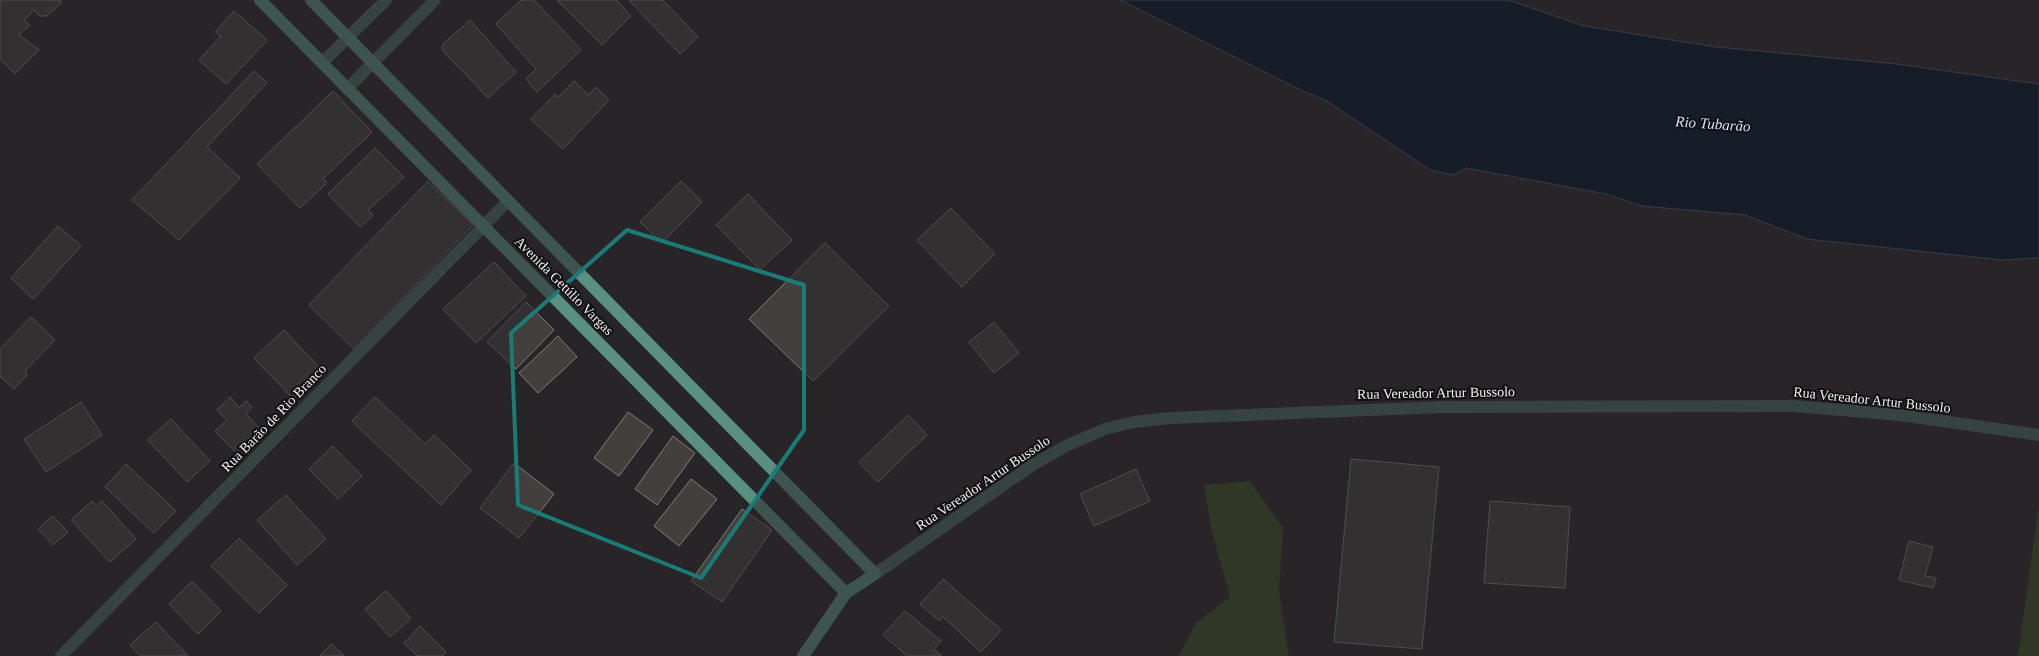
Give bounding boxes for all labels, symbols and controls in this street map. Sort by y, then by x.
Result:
water label: Rio Tubarão [1674,113,1752,135]
street label: Avenida Getúlio Vargas [512,234,616,338]
street label: Rua Barão de Rio Branco [219,361,329,475]
street label: Rua Vereador Artur Bussolo [1357,384,1515,402]
street label: Rua Vereador Artur Bussolo [1793,384,1951,416]
street label: Rua Vereador Artur Bussolo [913,433,1053,533]

